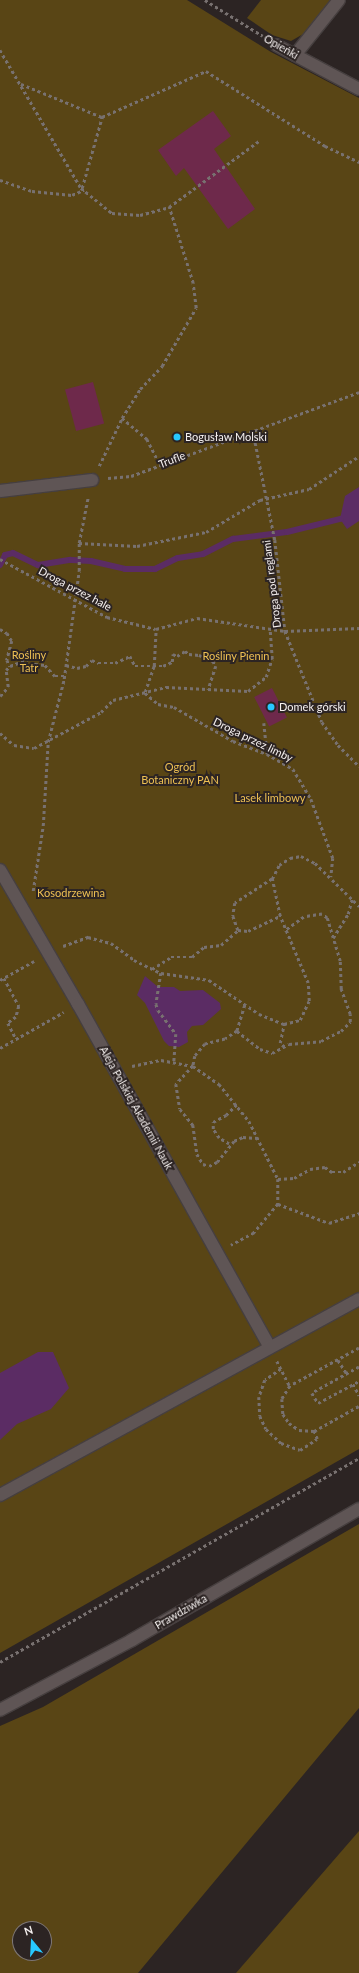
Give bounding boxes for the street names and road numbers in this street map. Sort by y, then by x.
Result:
street label: Opieńki [261,32,301,62]
street label: Trufle [157,449,187,471]
street label: Droga pod reglami [260,539,284,629]
street label: Droga przez hale [36,564,114,614]
street label: Droga przez limby [211,715,295,765]
street label: Aleja Polskiej Akademii Nauk [96,1044,176,1172]
street label: Prawdziwka [153,1592,209,1632]

